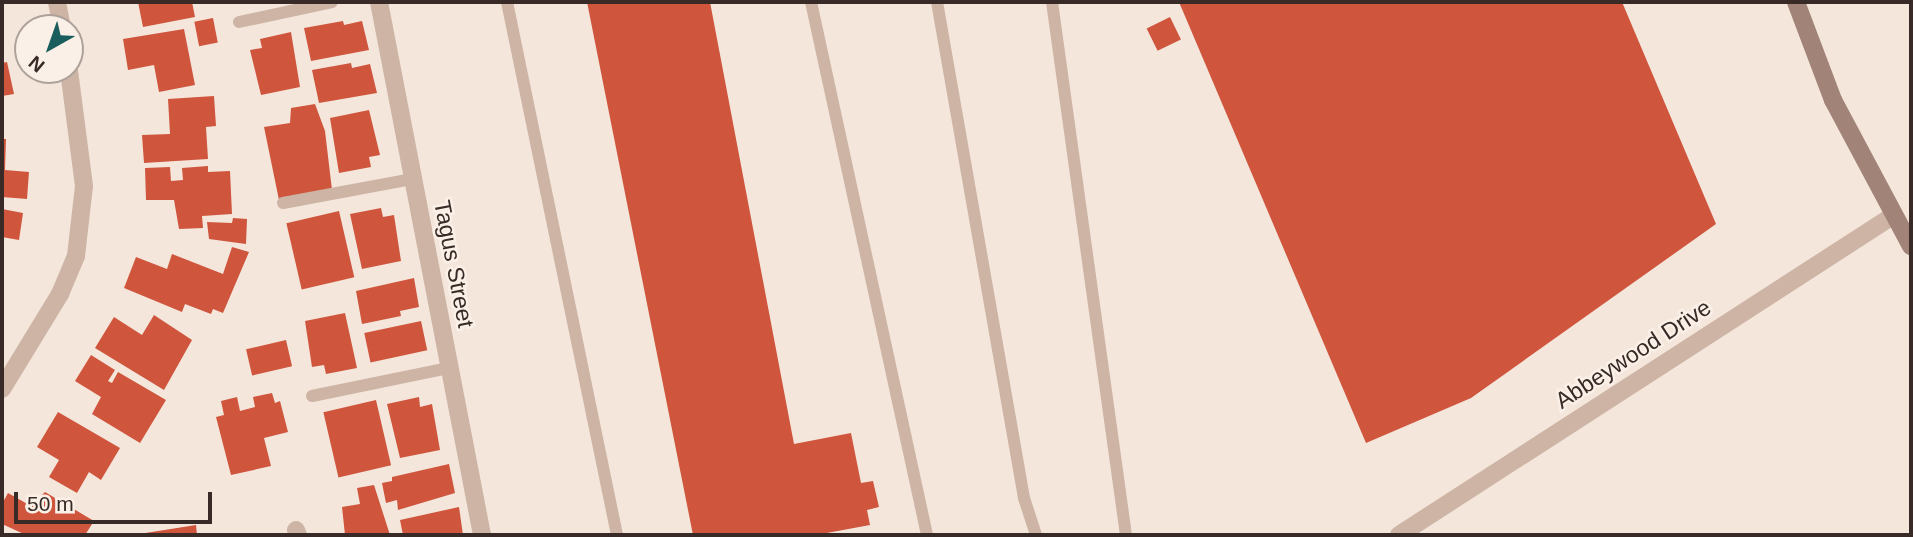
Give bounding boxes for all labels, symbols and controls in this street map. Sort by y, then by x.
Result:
north arrow [14,14,84,84]
text: N [24,51,48,76]
street label: Tagus Street [428,198,480,330]
street label: Abbeywood Drive [1550,293,1716,415]
scale bar [18,477,215,522]
text: 50 m [27,492,74,515]

